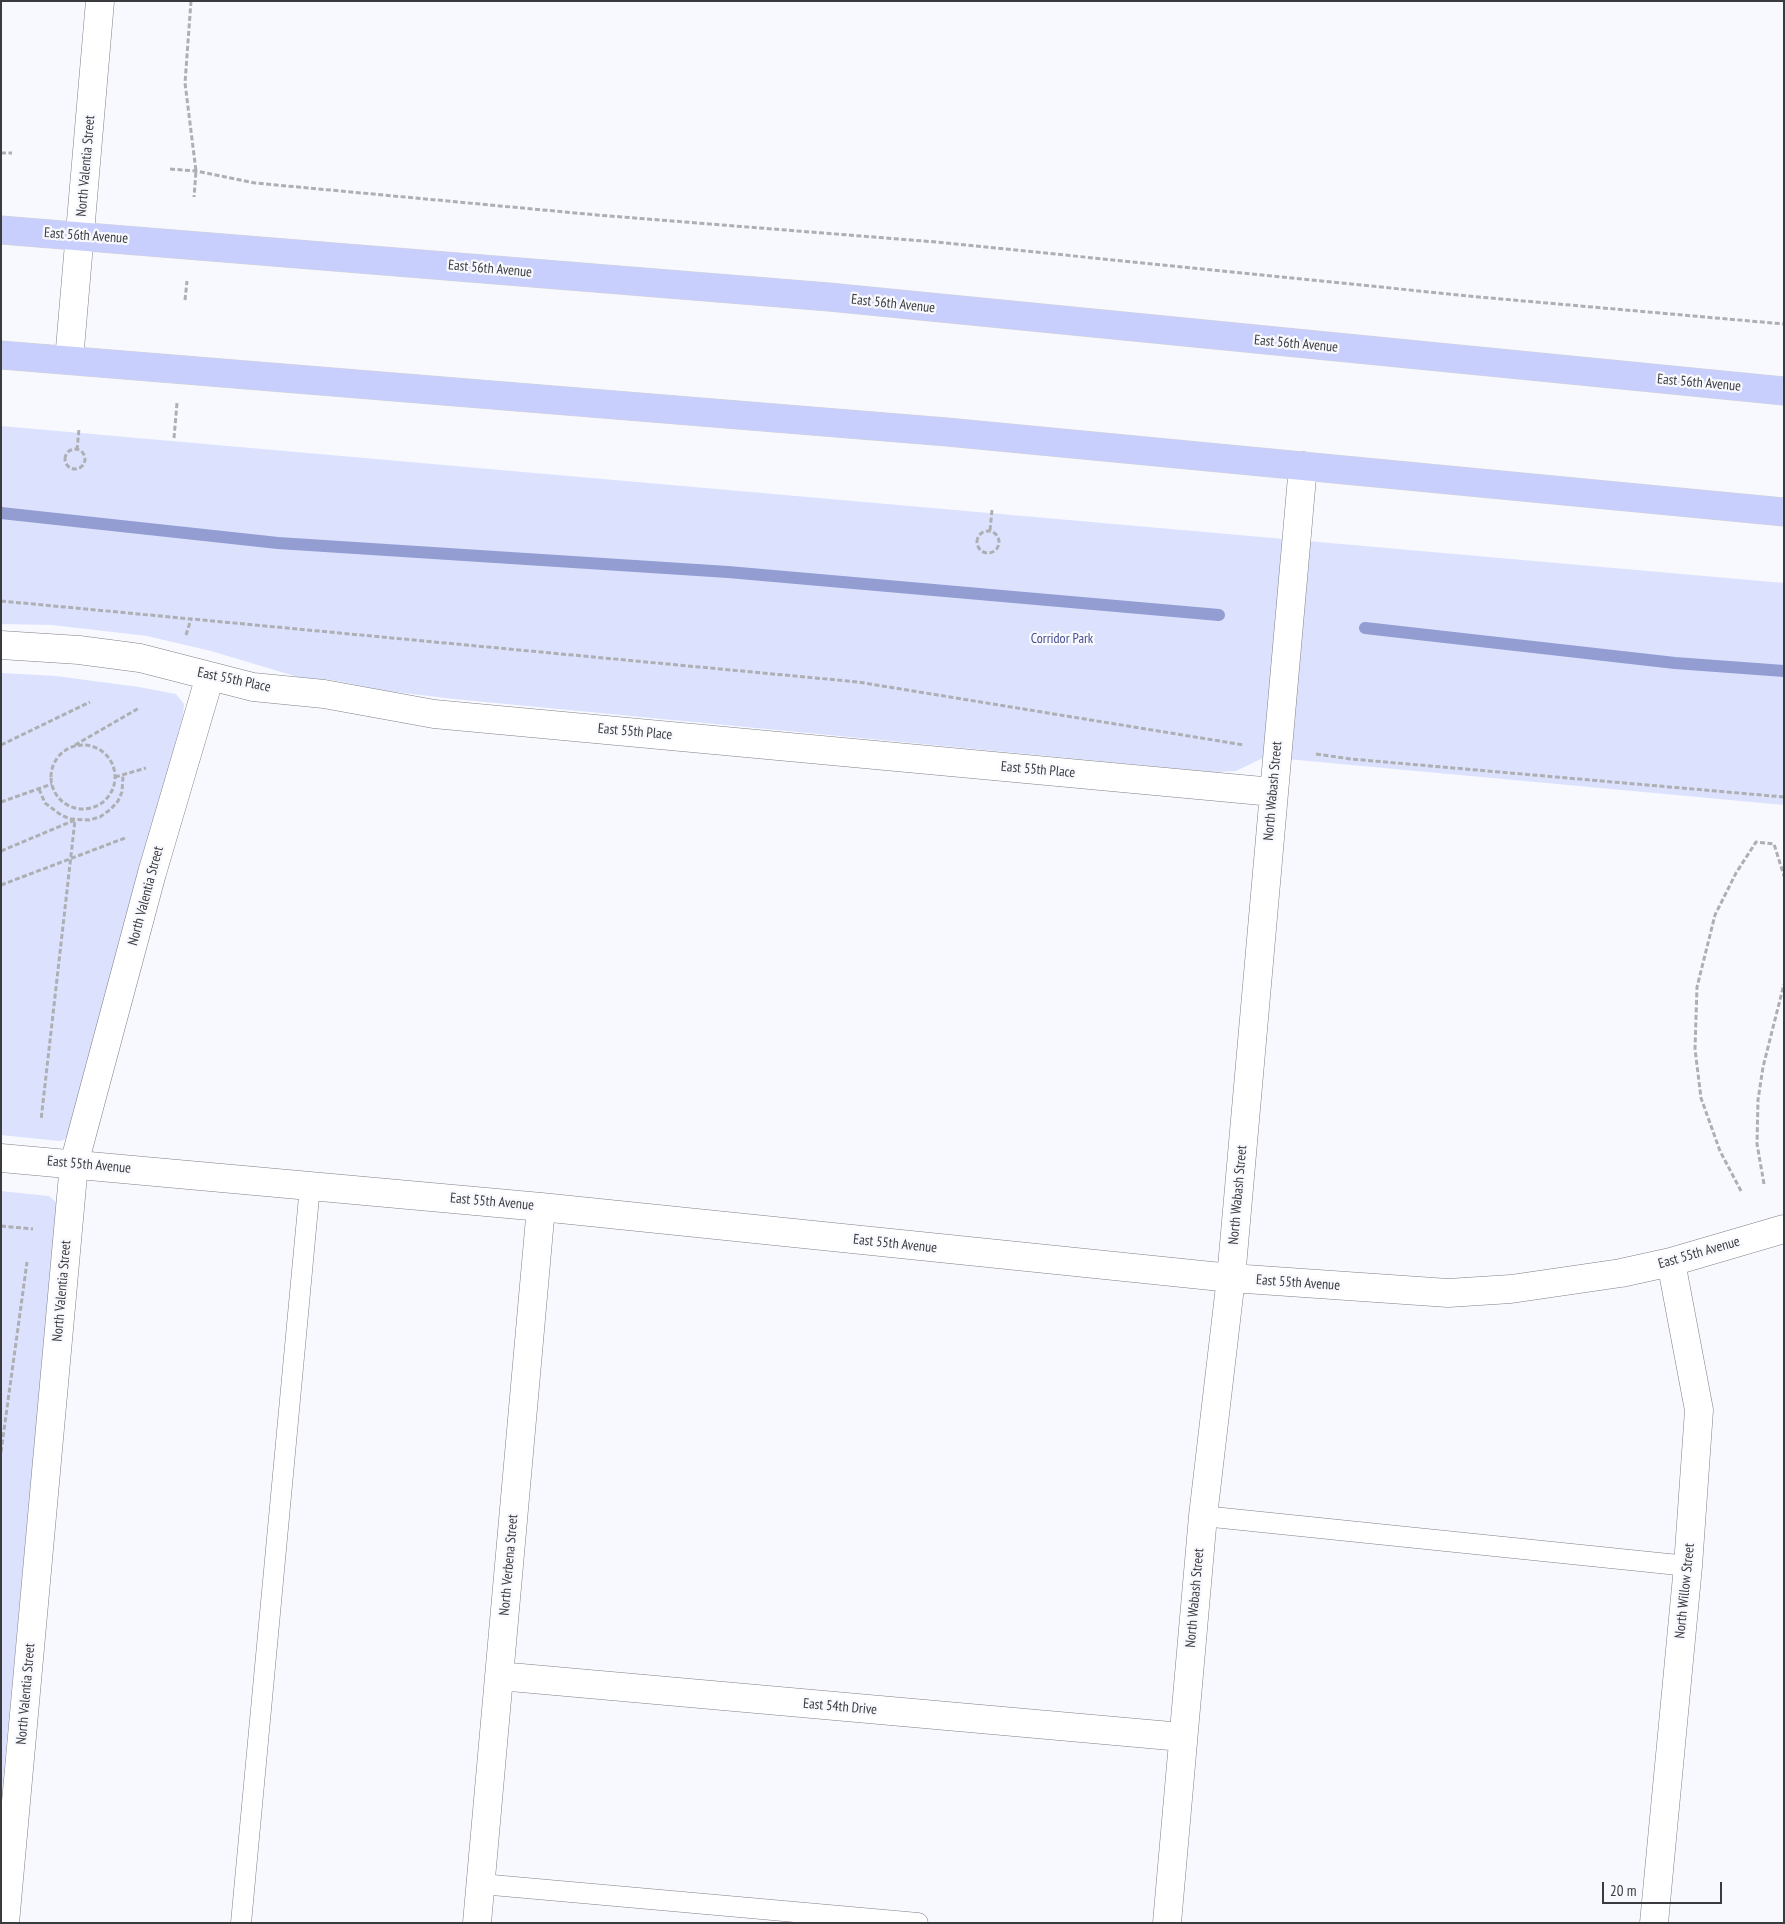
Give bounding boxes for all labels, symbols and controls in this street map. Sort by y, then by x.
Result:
street label: North Valentia Street [73,115,99,217]
street label: East 56th Avenue [43,225,129,247]
street label: East 56th Avenue [447,257,533,281]
street label: East 56th Avenue [850,291,936,317]
street label: East 56th Avenue [1253,332,1339,356]
street label: East 56th Avenue [1656,371,1742,395]
park label: Corridor Park [1031,631,1093,647]
street label: East 55th Place [196,664,272,696]
street label: East 55th Place [597,720,673,744]
street label: North Wabash Street [1260,741,1286,841]
street label: East 55th Place [1000,758,1076,782]
street label: North Valentia Street [125,845,167,947]
street label: North Wabash Street [1225,1145,1251,1245]
street label: East 55th Avenue [46,1153,132,1177]
street label: East 55th Avenue [449,1190,535,1214]
street label: East 55th Avenue [852,1231,938,1257]
street label: East 55th Avenue [1656,1233,1742,1273]
street label: North Valentia Street [49,1240,75,1342]
street label: East 55th Avenue [1255,1272,1341,1294]
street label: North Verbena Street [496,1514,522,1616]
street label: North Willow Street [1672,1542,1698,1640]
street label: North Wabash Street [1182,1548,1208,1648]
street label: North Valentia Street [13,1643,39,1745]
street label: East 54th Drive [802,1695,878,1719]
scale bar [1605,1872,1725,1904]
text: 20 m [1610,1881,1636,1900]

